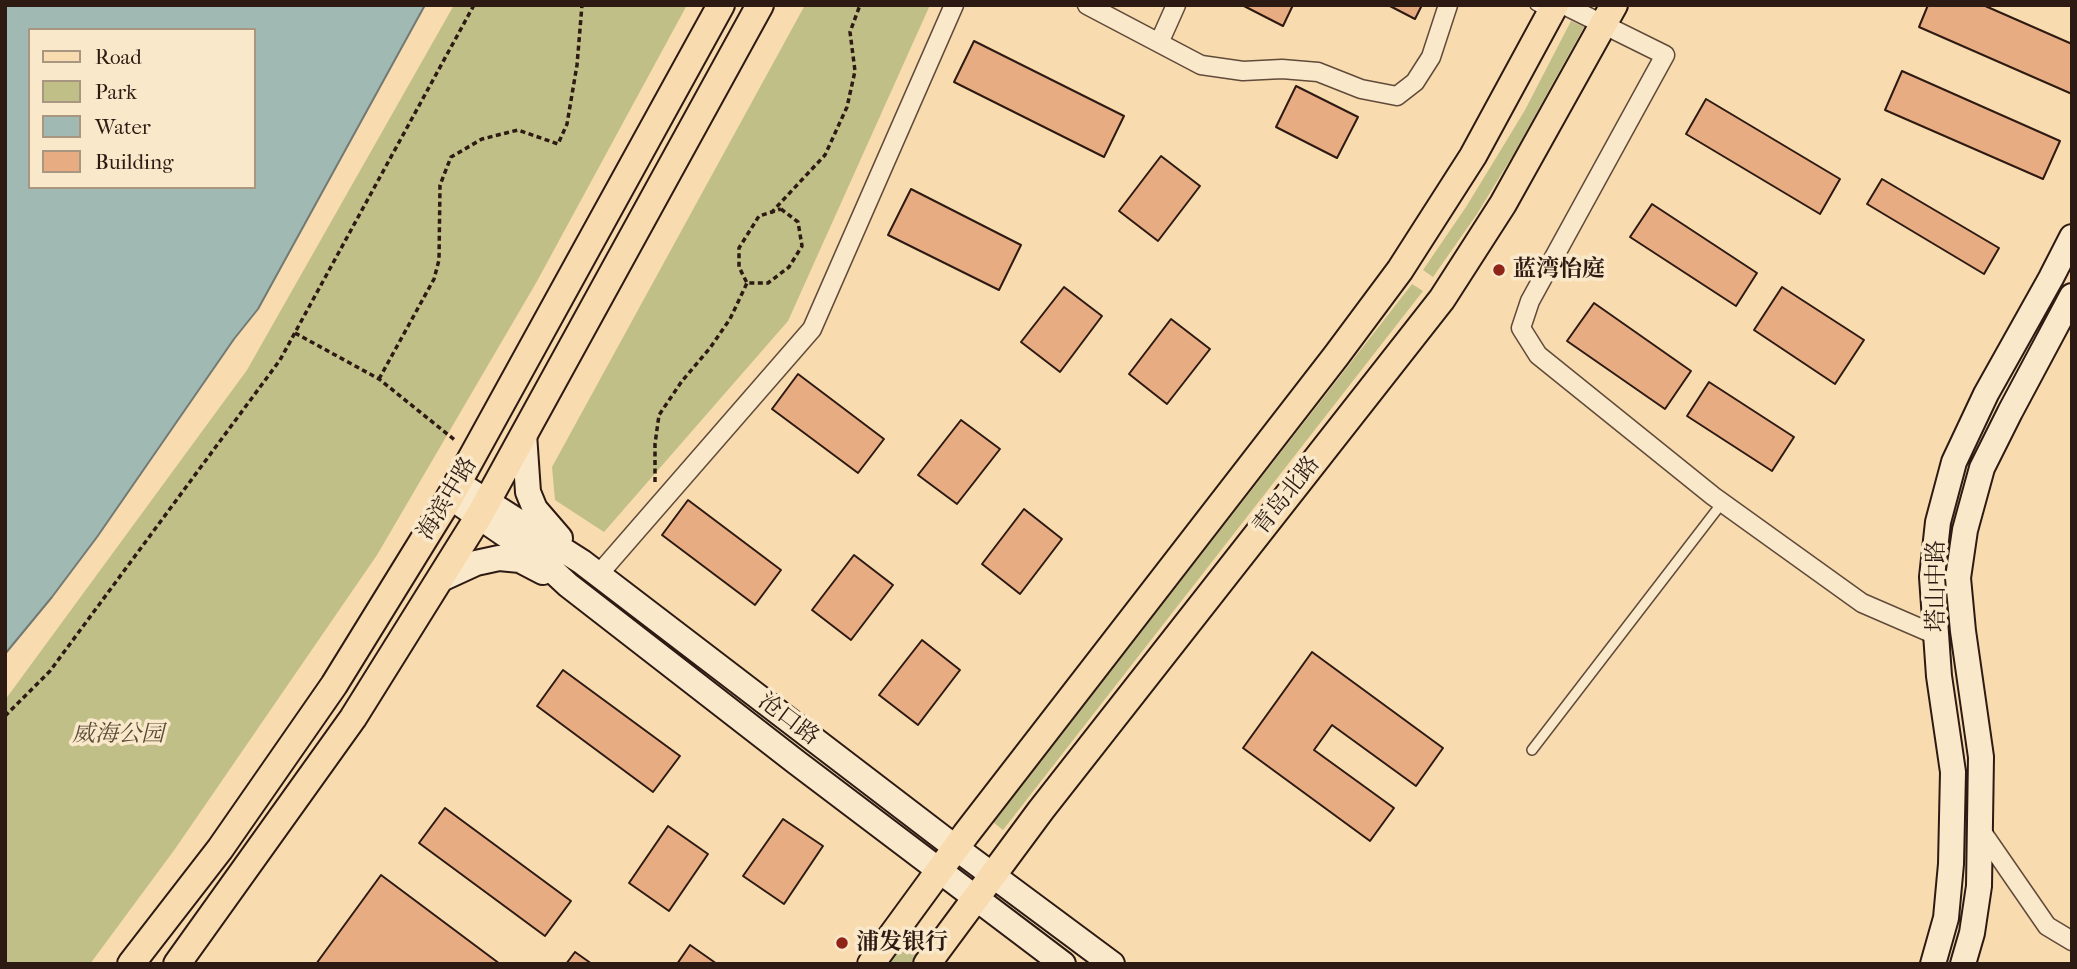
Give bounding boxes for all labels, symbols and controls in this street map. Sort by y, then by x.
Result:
legend [28,28,256,189]
text: Road [95,45,142,69]
text: Park [95,80,137,104]
text: Water [95,115,151,139]
text: Building [95,150,173,174]
place label: 蓝湾怡庭 [1513,256,1605,284]
marker: 蓝湾怡庭 [1491,262,1507,278]
street label: 青岛北路 [1248,451,1326,541]
street label: 海滨中路 [412,452,484,546]
street label: 塔山中路 [1923,540,1951,632]
street label: 沧口路 [752,688,824,752]
park label: 威海公园 [72,721,164,749]
place label: 浦发银行 [856,929,948,957]
marker: 浦发银行 [834,935,850,951]

